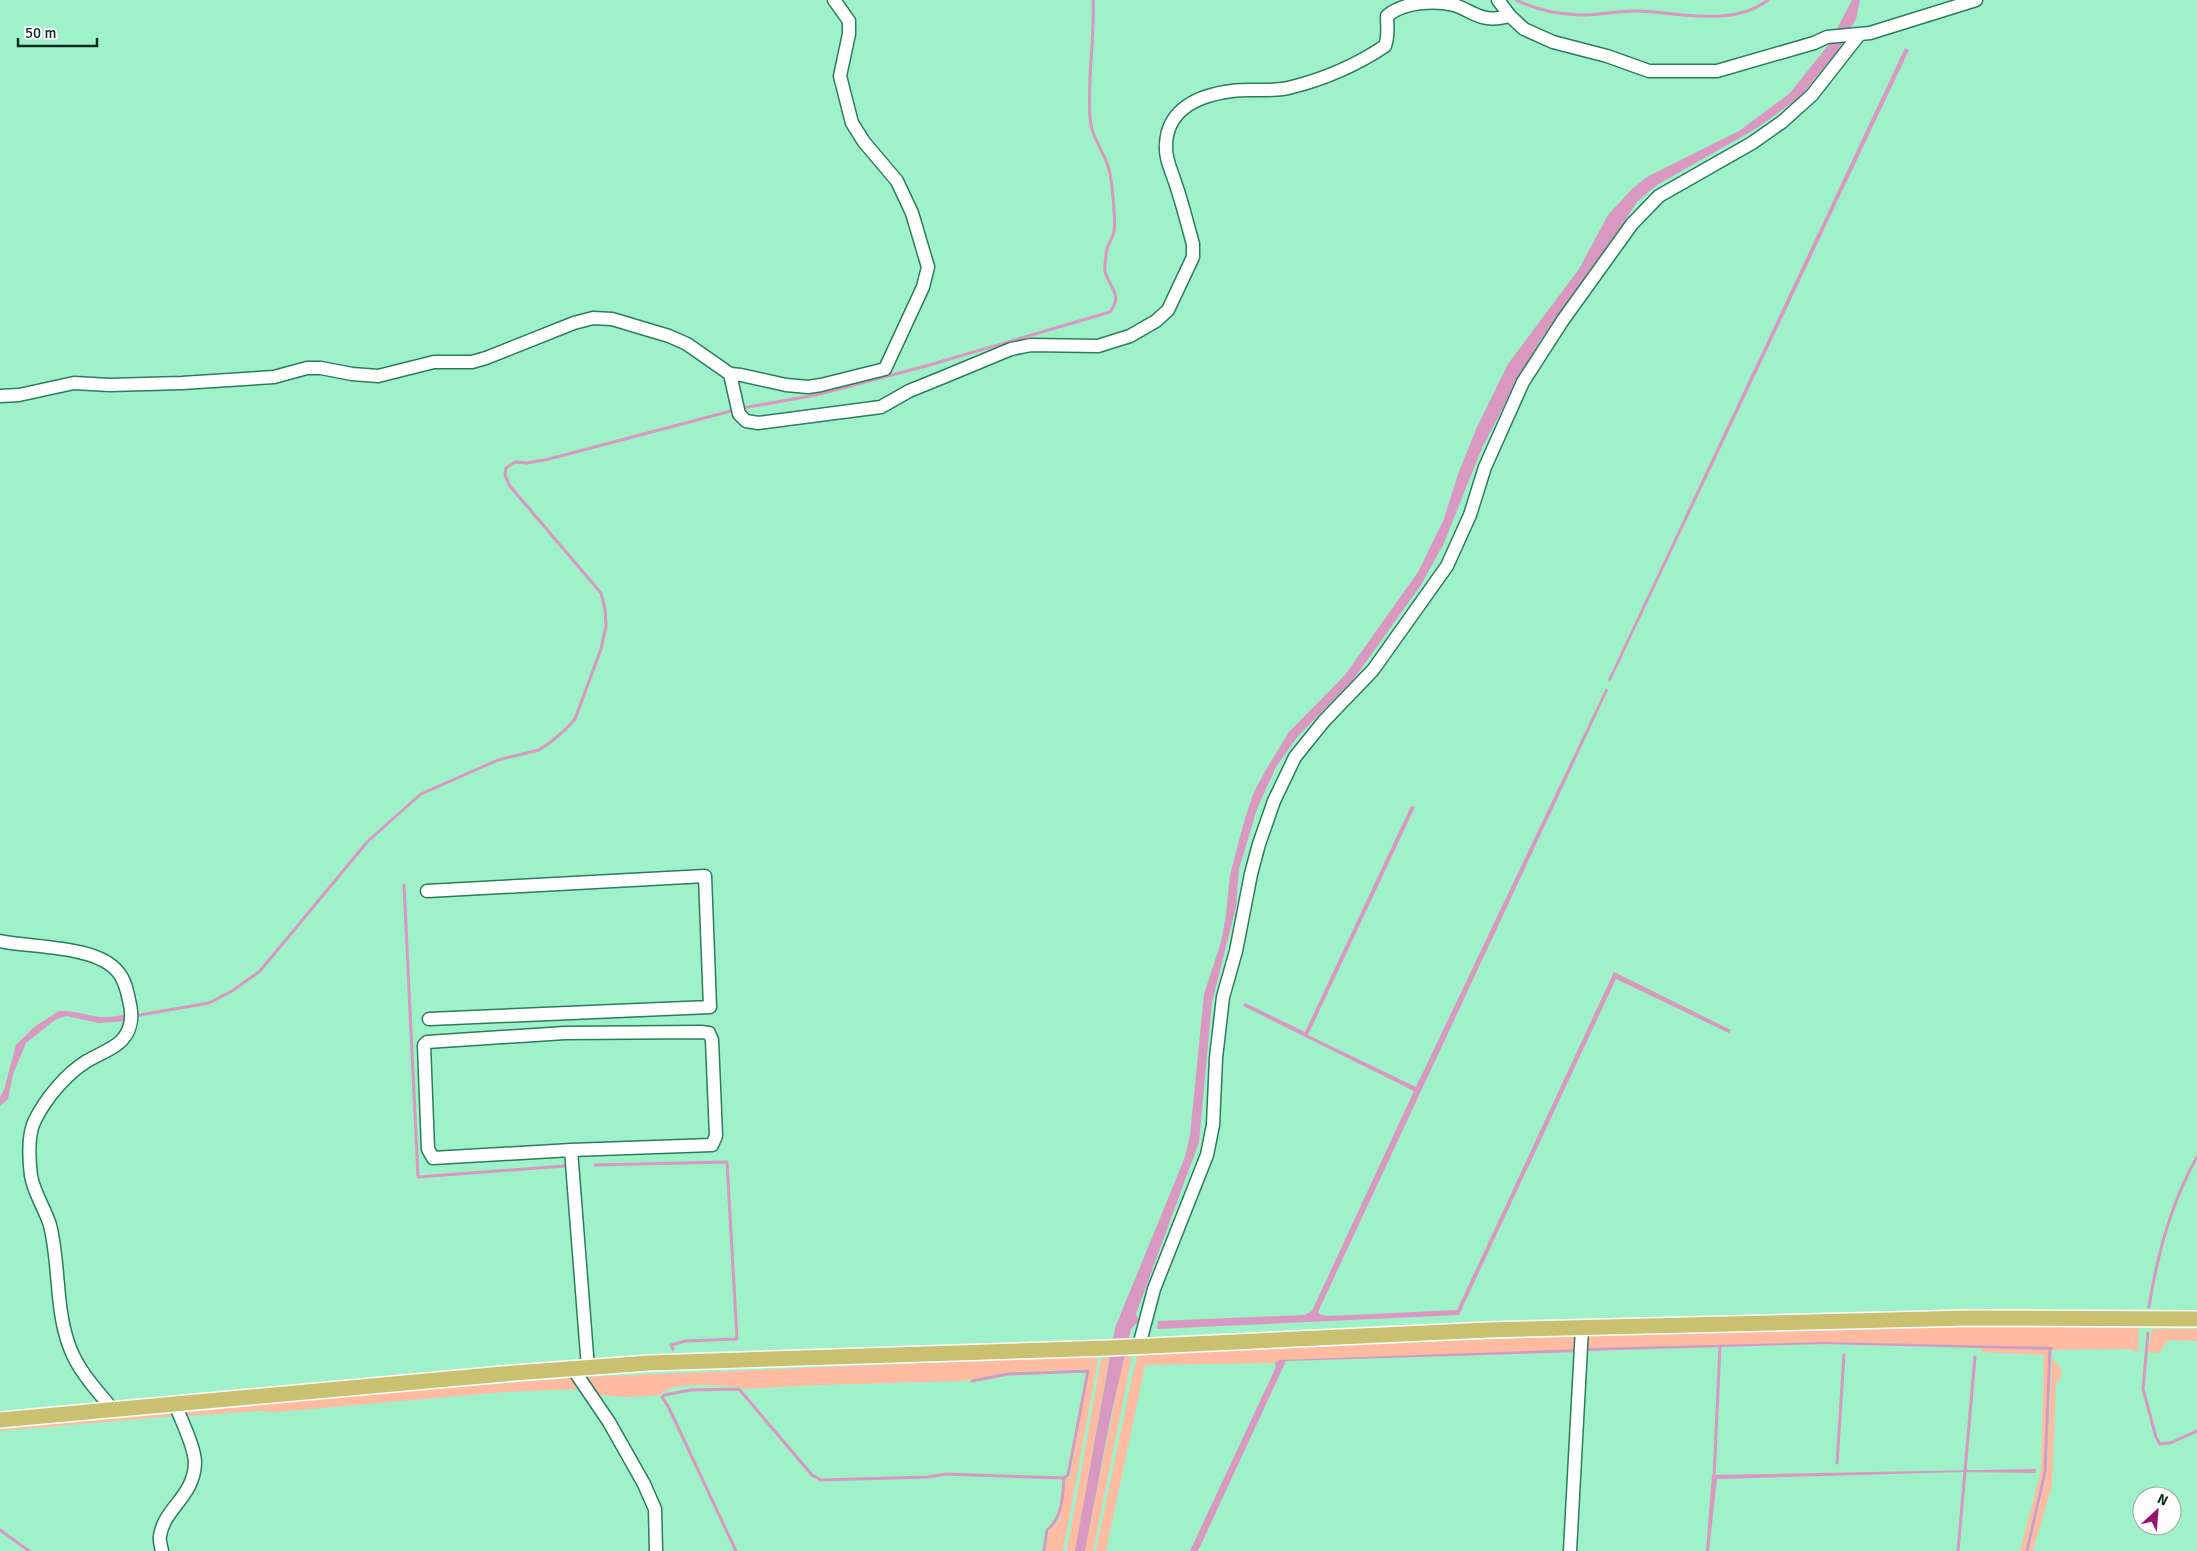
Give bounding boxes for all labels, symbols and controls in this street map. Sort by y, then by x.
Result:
scale bar [18,15,96,47]
text: 50 m [25,24,56,42]
north arrow [2132,1486,2182,1536]
text: N [2154,1490,2171,1510]

